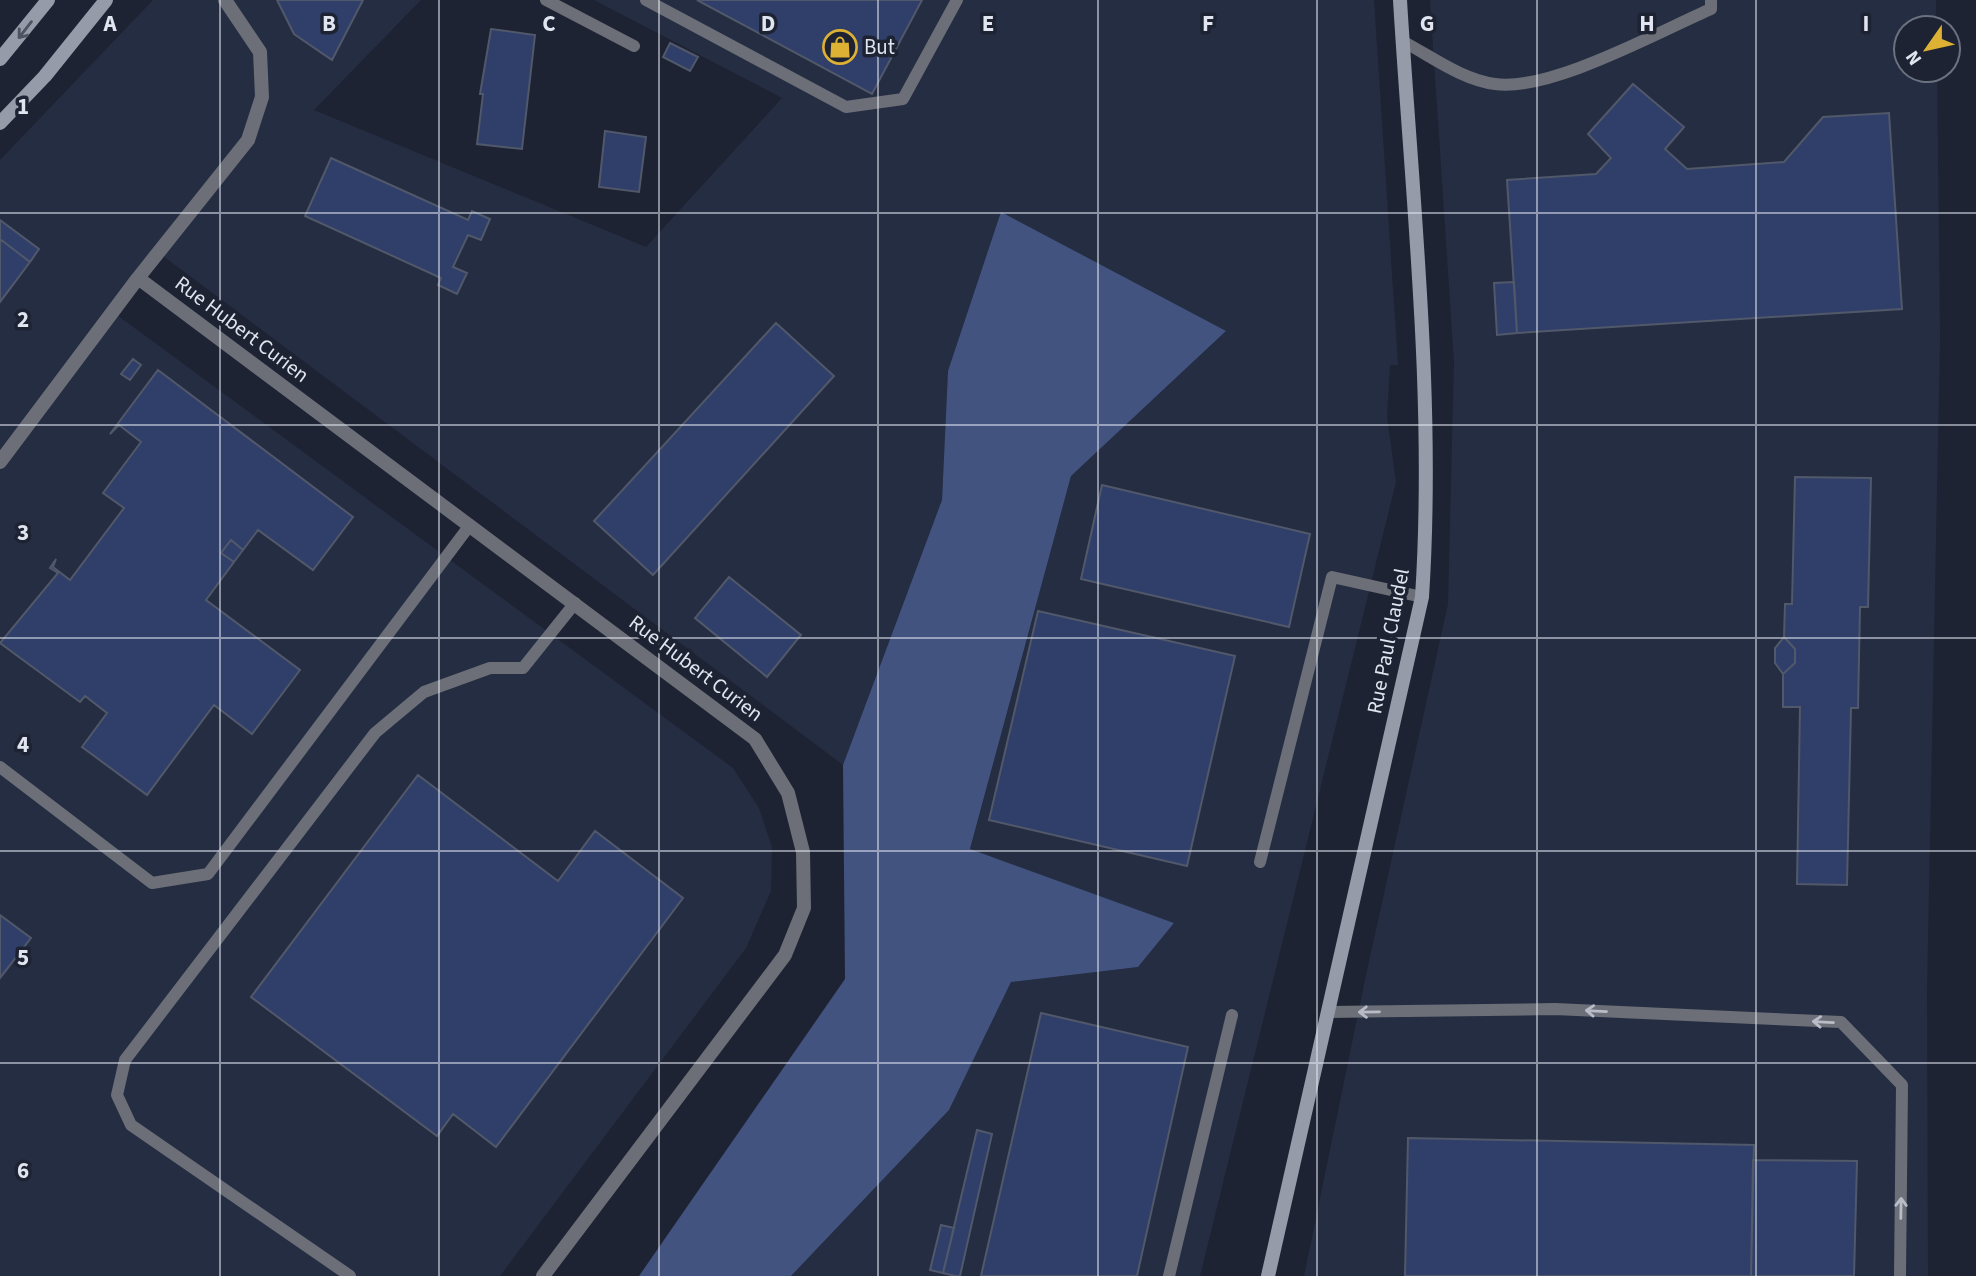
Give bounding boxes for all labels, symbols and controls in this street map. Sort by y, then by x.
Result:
text: A [102,7,117,40]
text: B [322,7,336,40]
text: C [542,7,556,40]
text: D [761,7,775,40]
text: E [982,7,994,40]
text: F [1202,7,1214,40]
text: G [1420,7,1434,40]
text: H [1639,7,1655,40]
text: I [1863,7,1869,40]
north arrow [1892,14,1962,84]
one-way arrow [17,20,32,38]
shop icon: But [821,28,859,66]
place label: But [864,32,895,62]
text: N [1899,45,1929,70]
text: 1 [17,90,29,123]
street label: Rue Hubert Curien [169,268,315,390]
text: 2 [17,303,29,336]
text: 3 [17,516,29,549]
street label: Rue Paul Claudel [1359,566,1417,716]
street label: Rue Hubert Curien [623,607,769,729]
text: 4 [17,728,29,761]
text: 5 [17,941,29,974]
one-way arrow [1585,1004,1608,1017]
one-way arrow [1357,1005,1380,1018]
one-way arrow [1812,1015,1835,1028]
text: 6 [17,1154,29,1187]
one-way arrow [1894,1197,1907,1220]

